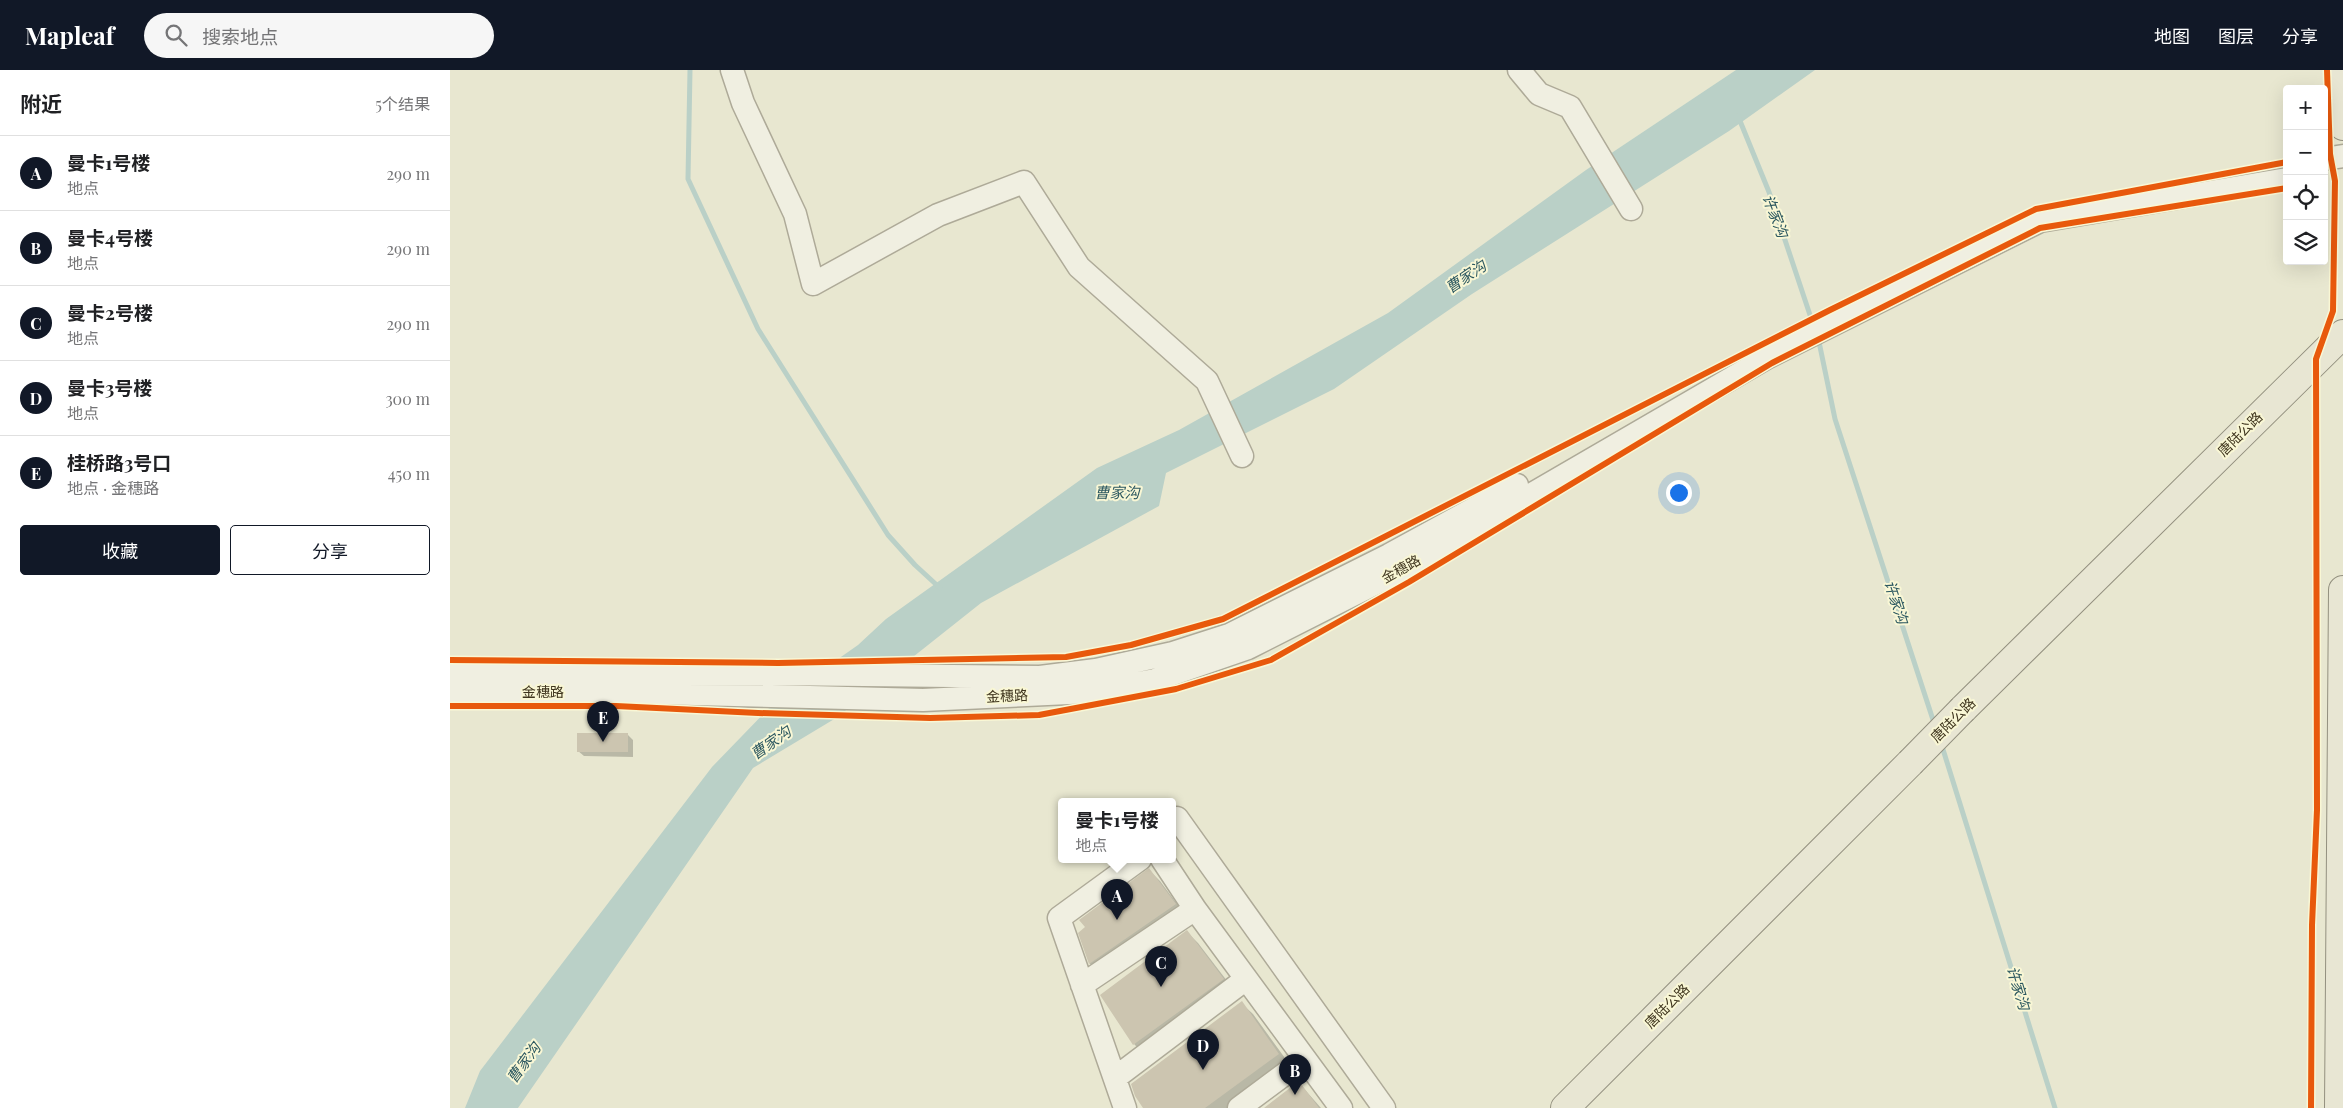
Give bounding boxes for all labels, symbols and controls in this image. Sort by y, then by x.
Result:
search box [144,13,494,58]
text: Mapleaf [25,19,114,51]
icon: search [162,21,190,49]
text: 搜索地点 [202,23,278,49]
text: 地图 [2154,24,2190,48]
text: 图层 [2218,24,2254,48]
text: 分享 [2282,24,2318,48]
map controls [2283,85,2328,265]
button: + [2283,85,2328,130]
text: 附近 [20,89,62,117]
text: 5个结果 [375,93,430,114]
button: − [2283,130,2328,175]
text: 曼卡1号楼 [67,149,150,175]
text: A [31,163,41,184]
text: 290 m [386,163,430,184]
button: locate [2283,175,2328,220]
text: 地点 [67,177,99,198]
water label: 许家沟 [1759,191,1794,242]
button: layers [2283,220,2328,265]
text: 曼卡4号楼 [67,224,153,250]
text: B [31,238,41,259]
text: 290 m [386,238,430,259]
text: 地点 [67,252,99,273]
water label: 曹家沟 [1441,254,1491,297]
text: 曼卡2号楼 [67,299,153,325]
text: C [30,313,42,334]
text: 290 m [386,313,430,334]
text: 地点 [67,327,99,348]
text: 曼卡3号楼 [67,374,152,400]
text: D [30,388,42,409]
text: 300 m [385,388,430,409]
text: 地点 [67,402,99,423]
street label: 唐陆公路 [2213,407,2266,460]
text: 桂桥路3号口 [67,449,171,475]
text: E [31,463,41,484]
text: 450 m [388,463,430,484]
text: 地点 · 金穗路 [67,477,159,498]
your location [1666,480,1692,506]
water label: 曹家沟 [1094,482,1141,502]
button: 收藏 [20,525,220,575]
button: 分享 [230,525,430,575]
street label: 金穗路 [1378,550,1424,587]
water label: 许家沟 [1880,577,1914,628]
street label: 金穗路 [522,682,564,701]
street label: 金穗路 [986,685,1028,706]
street label: 唐陆公路 [1926,693,1979,746]
pin: E [587,701,619,742]
water label: 曹家沟 [746,720,796,763]
popup [1058,798,1176,863]
text: 曼卡1号楼 [1075,806,1159,832]
text: 地点 [1075,834,1107,855]
pin: A [1101,879,1133,920]
pin: C [1145,946,1177,987]
water label: 许家沟 [2003,963,2036,1014]
street label: 唐陆公路 [1640,979,1693,1032]
pin: D [1187,1029,1219,1070]
water label: 曹家沟 [502,1037,546,1086]
pin: B [1279,1054,1311,1095]

